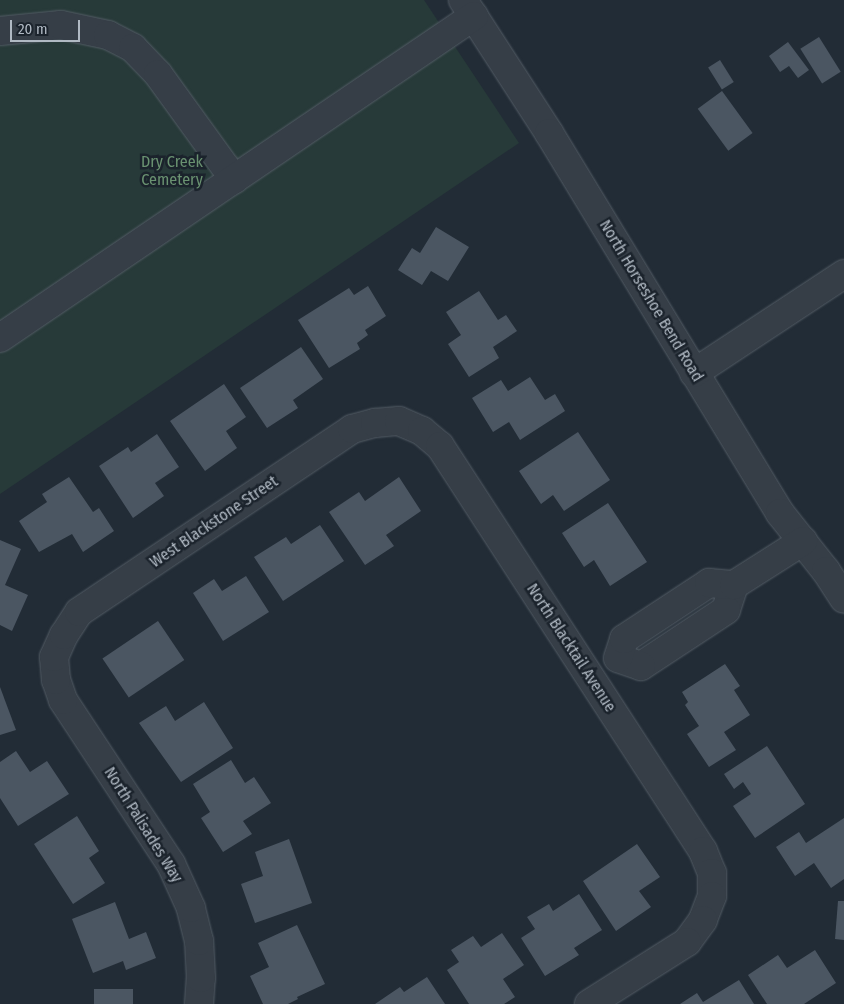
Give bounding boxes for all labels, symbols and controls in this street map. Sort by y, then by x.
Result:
scale bar [12,10,82,42]
text: 20 m [18,20,48,38]
park label: Dry Creek Cemetery [141,152,203,190]
street label: North Horseshoe Bend Road [595,217,707,385]
street label: West Blackstone Street [146,472,282,572]
street label: North Blacktail Avenue [522,580,620,716]
street label: North Palisades Way [100,764,186,886]

